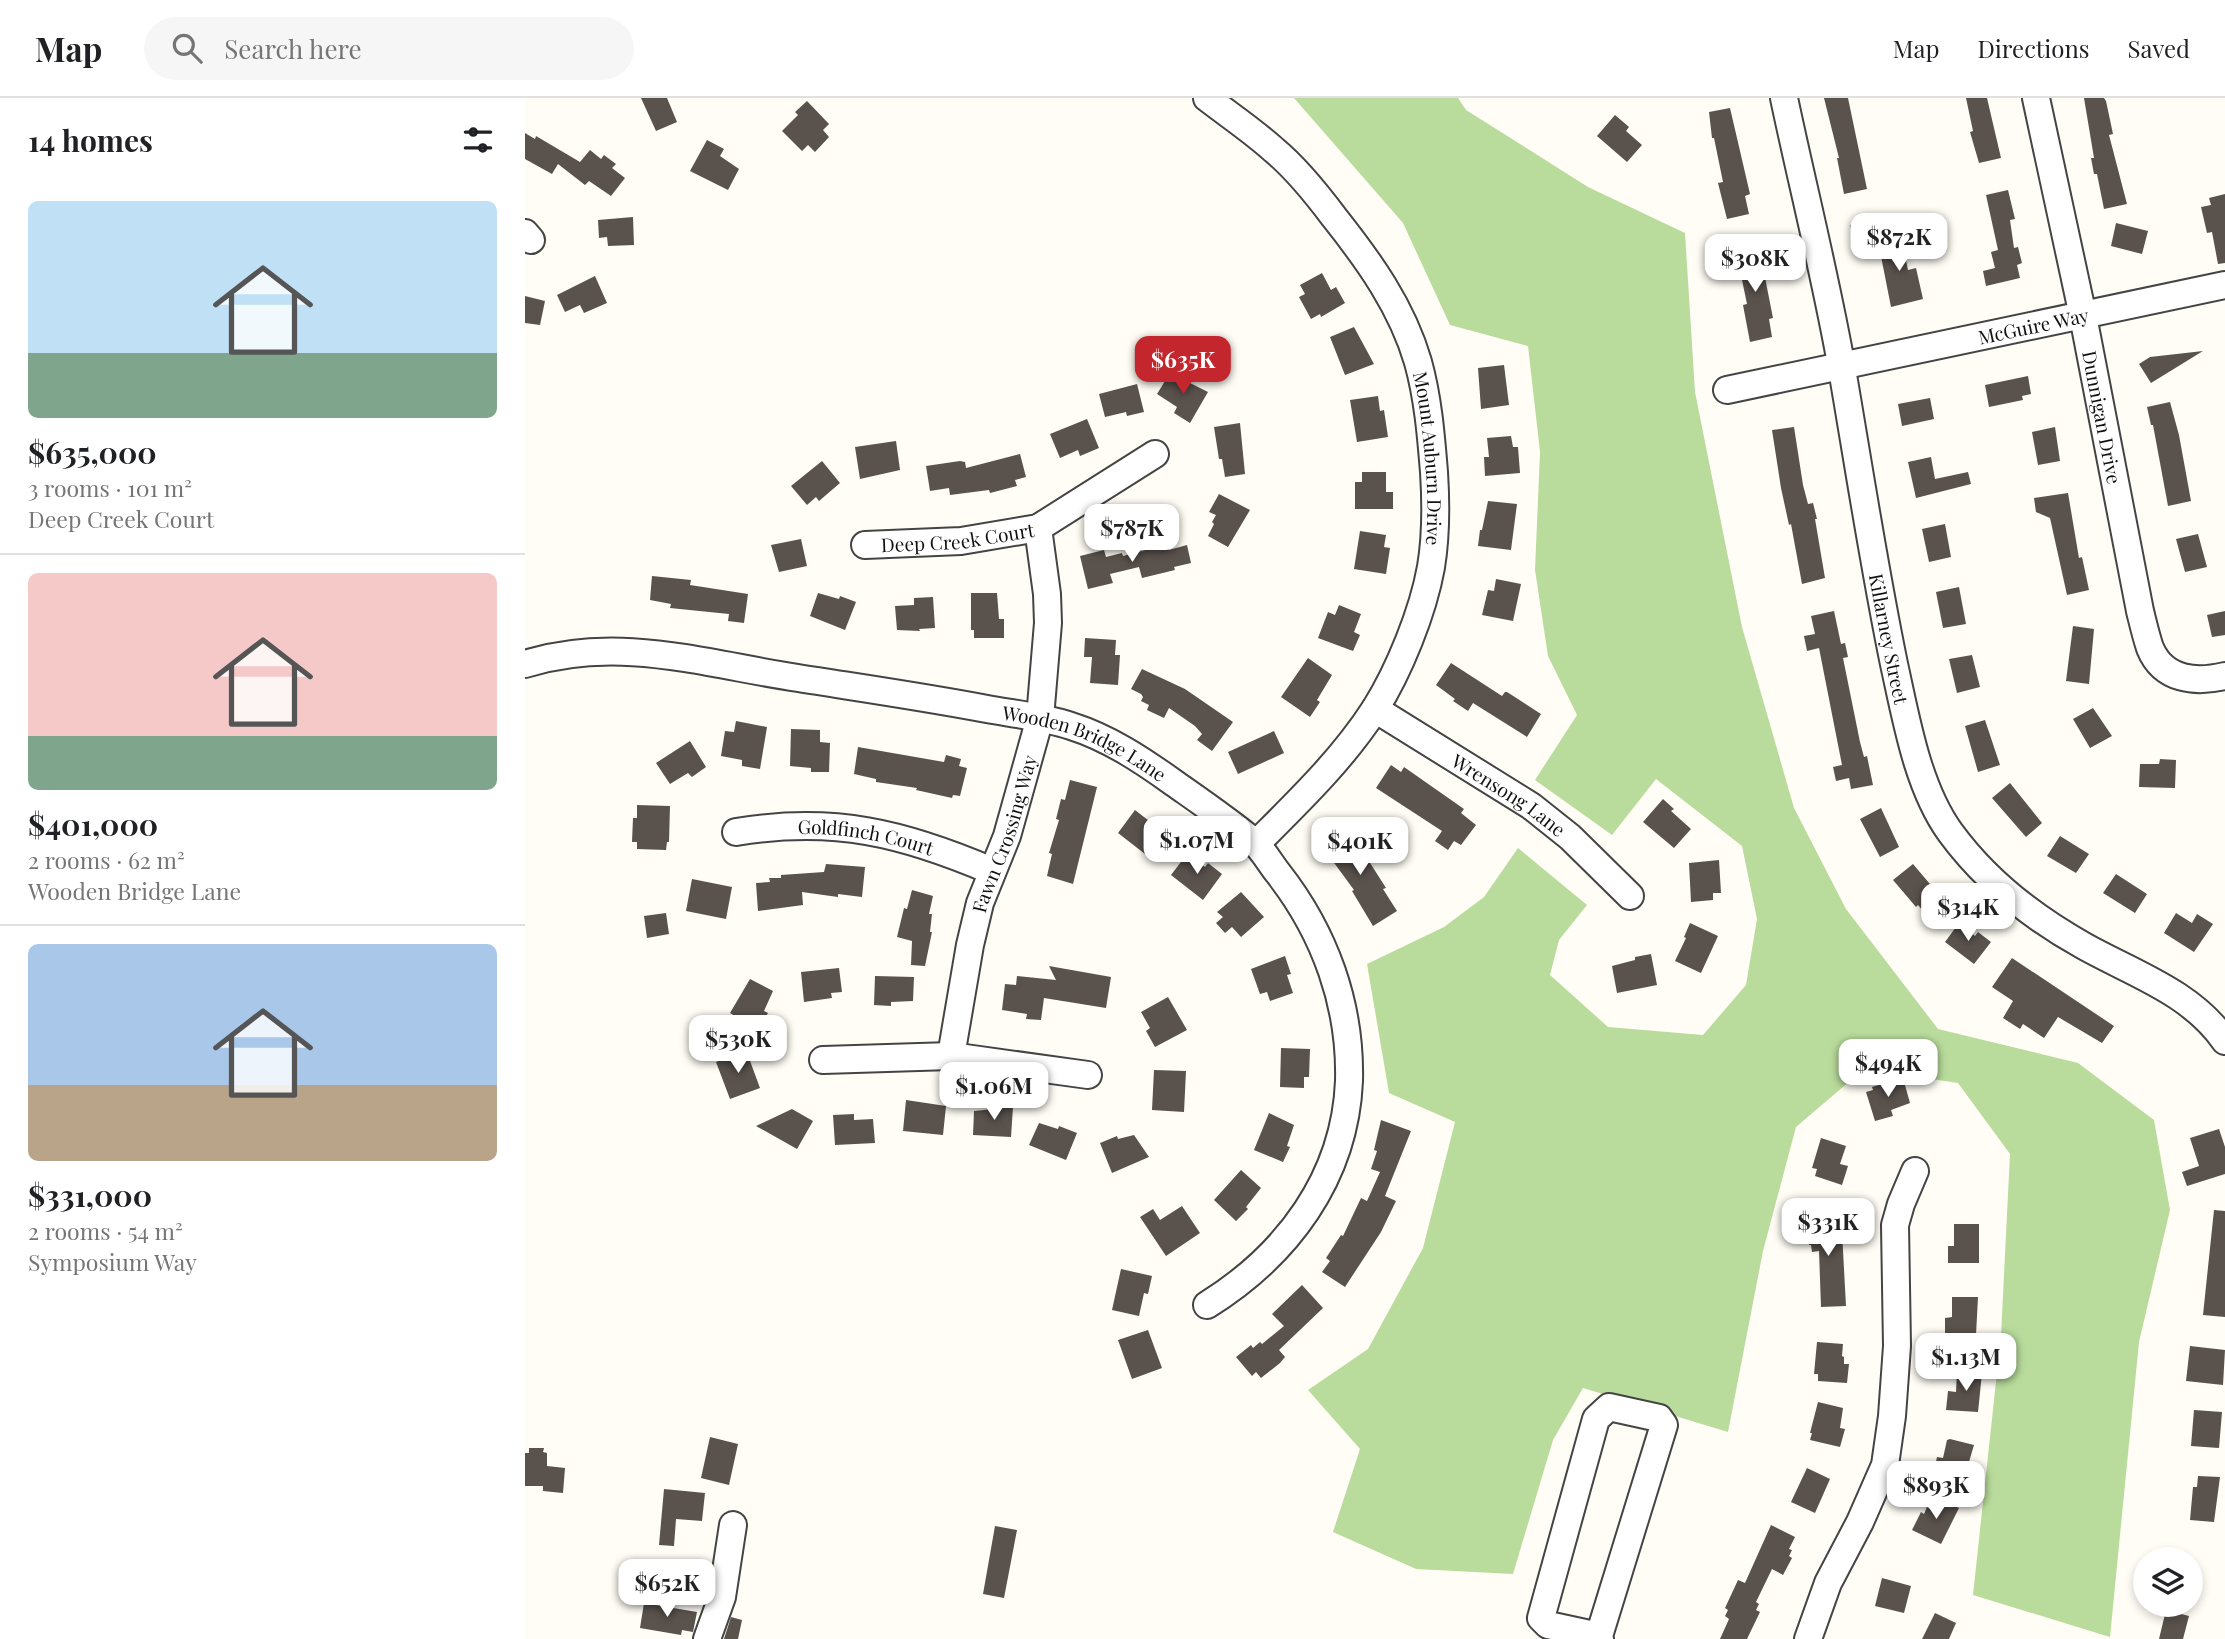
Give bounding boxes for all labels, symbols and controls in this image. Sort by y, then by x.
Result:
search box [144,17,634,80]
text: Map [35,26,102,70]
icon: search [168,29,206,67]
text: Search here [224,31,362,66]
text: Map [1893,32,1939,64]
text: Directions [1977,32,2090,64]
text: Saved [2128,32,2190,64]
text: 14 homes [28,120,153,160]
icon: filters [459,121,497,159]
pin: $872K [1850,214,1948,273]
text: $872K [1866,220,1932,251]
pin: $308K [1706,234,1804,294]
text: $308K [1721,241,1789,272]
icon: home [200,247,326,373]
street label: McGuire Way [1976,301,2091,350]
pin: $635K [1134,336,1232,396]
text: $635K [1151,343,1215,374]
street label: Dunnigan Drive [2077,348,2128,486]
street label: Mount Auburn Drive [1408,369,1448,546]
text: $635,000 [28,432,157,472]
text: 3 rooms · 101 m² [28,472,192,503]
text: Deep Creek Court [28,503,214,534]
pin: $787K [1083,504,1181,564]
text: $787K [1100,511,1164,542]
street label: Deep Creek Court [880,516,1036,557]
street label: Killarney Street [1864,571,1915,707]
icon: home [200,619,326,745]
street label: Wooden Bridge Lane [1000,699,1172,787]
street label: Wrensong Lane [1446,747,1571,842]
street label: Fawn Crossing Way [965,752,1042,915]
text: $401,000 [28,804,158,844]
street label: Goldfinch Court [798,813,937,861]
pin: $1.07M [1140,816,1254,876]
pin: $401K [1311,818,1409,877]
text: $1.07M [1160,823,1234,854]
text: $401K [1327,824,1393,855]
text: 2 rooms · 62 m² [28,844,185,875]
text: Wooden Bridge Lane [28,875,241,906]
pin: $314K [1919,884,2017,943]
text: $314K [1937,890,1999,921]
icon: home [200,990,326,1116]
pin: $530K [689,1016,787,1075]
text: $530K [705,1022,771,1053]
pin: $494K [1839,1040,1937,1099]
text: $494K [1855,1046,1921,1077]
pin: $1.06M [937,1062,1051,1122]
text: $1.06M [955,1069,1033,1100]
text: $331,000 [28,1175,152,1215]
pin: $331K [1779,1198,1877,1258]
text: $331K [1798,1205,1858,1236]
text: 2 rooms · 54 m² [28,1215,183,1246]
text: Symposium Way [28,1246,197,1277]
pin: $1.13M [1909,1334,2023,1393]
text: $1.13M [1931,1340,2001,1371]
pin: $893K [1887,1462,1985,1521]
text: $893K [1903,1468,1969,1499]
map controls [2133,1547,2203,1617]
button: layers [2133,1547,2203,1617]
pin: $652K [618,1560,716,1619]
text: $652K [634,1566,700,1597]

